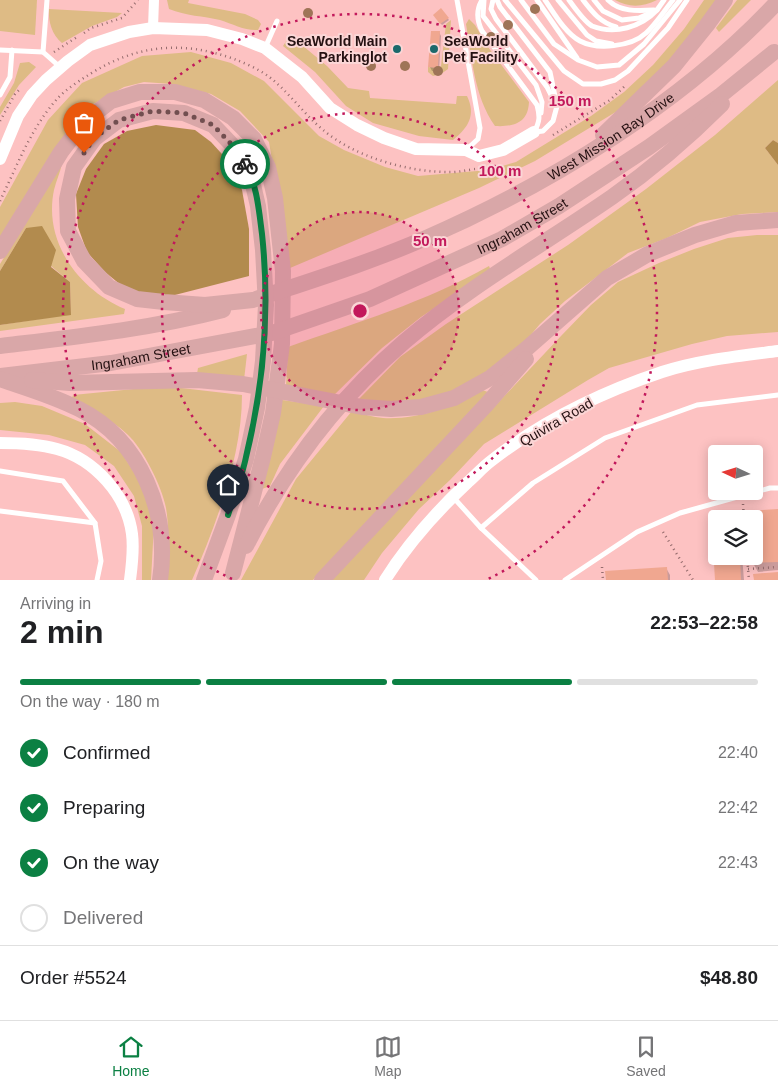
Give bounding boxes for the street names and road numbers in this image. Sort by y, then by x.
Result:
street label: West Mission Bay Drive [545,89,677,184]
street label: Ingraham Street [475,195,570,257]
street label: Ingraham Street [90,340,192,373]
street label: Quivira Road [517,395,595,449]

